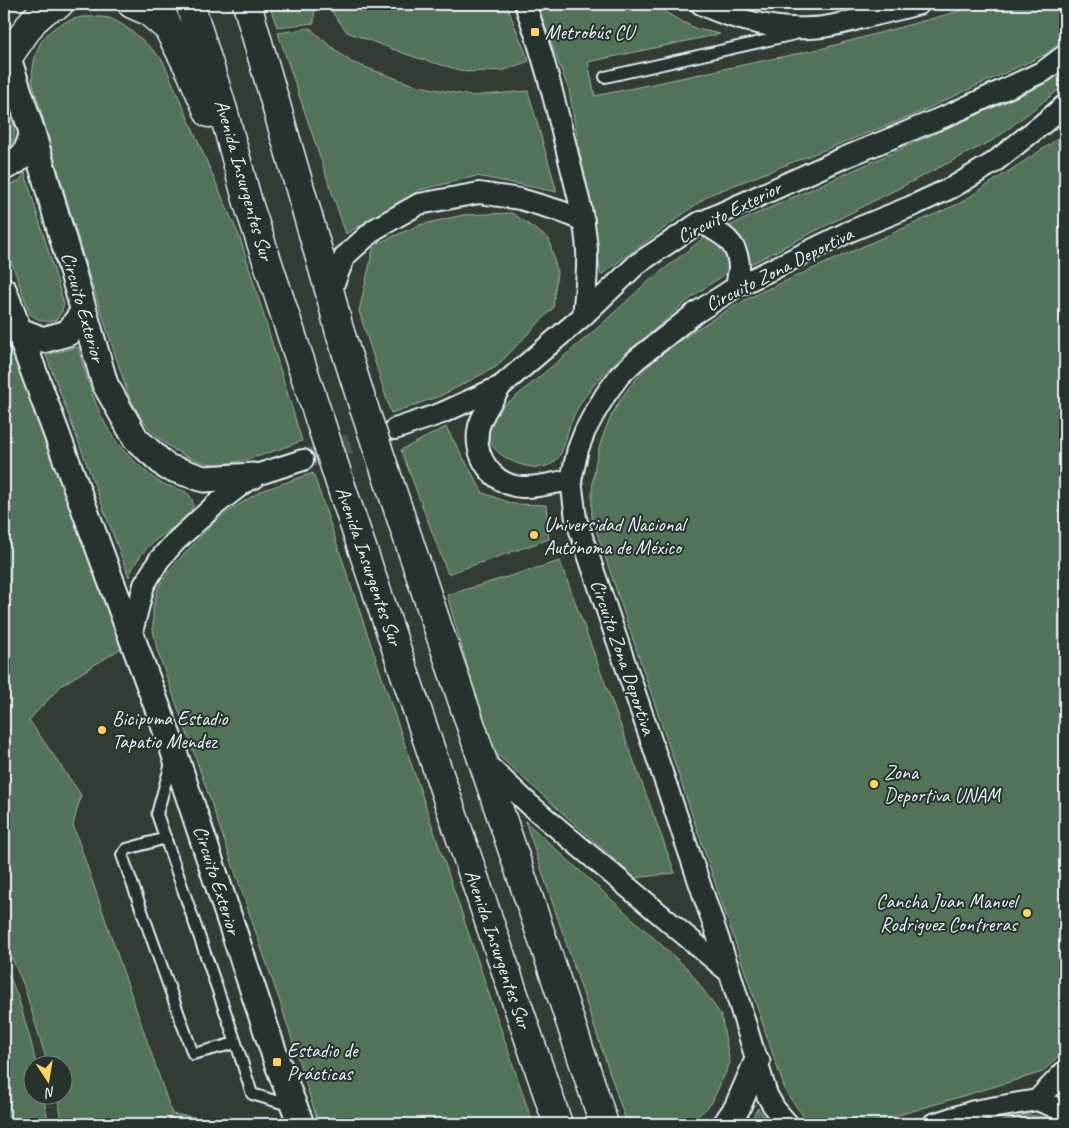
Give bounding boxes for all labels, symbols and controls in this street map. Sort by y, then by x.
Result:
place label: Metrobús CU [545,20,637,45]
marker: Metrobús CU [529,26,541,38]
street label: Avenida Insurgentes Sur [209,97,279,265]
street label: Circuito Exterior [673,174,787,249]
street label: Circuito Zona Deportiva [701,220,858,317]
street label: Circuito Exterior [55,249,111,366]
street label: Avenida Insurgentes Sur [330,483,408,650]
place label: Universidad Nacional Autónoma de México [544,512,688,560]
marker: Universidad Nacional Autónoma de México [528,529,540,541]
street label: Circuito Zona Deportiva [585,576,662,739]
place label: Bicipuma Estadio Tapatio Mendez [112,706,229,754]
marker: Bicipuma Estadio Tapatio Mendez [96,724,108,736]
place label: Zona Deportiva UNAM [884,760,1002,808]
marker: Zona Deportiva UNAM [868,778,880,790]
street label: Circuito Exterior [188,822,247,939]
street label: Avenida Insurgentes Sur [459,866,537,1033]
place label: Cancha Juan Manuel Rodriguez Contreras [876,889,1021,937]
marker: Cancha Juan Manuel Rodriguez Contreras [1021,907,1033,919]
place label: Estadio de Prácticas [287,1038,359,1086]
north arrow [22,1056,72,1106]
marker: Estadio de Prácticas [271,1056,283,1068]
text: N [42,1083,57,1102]

